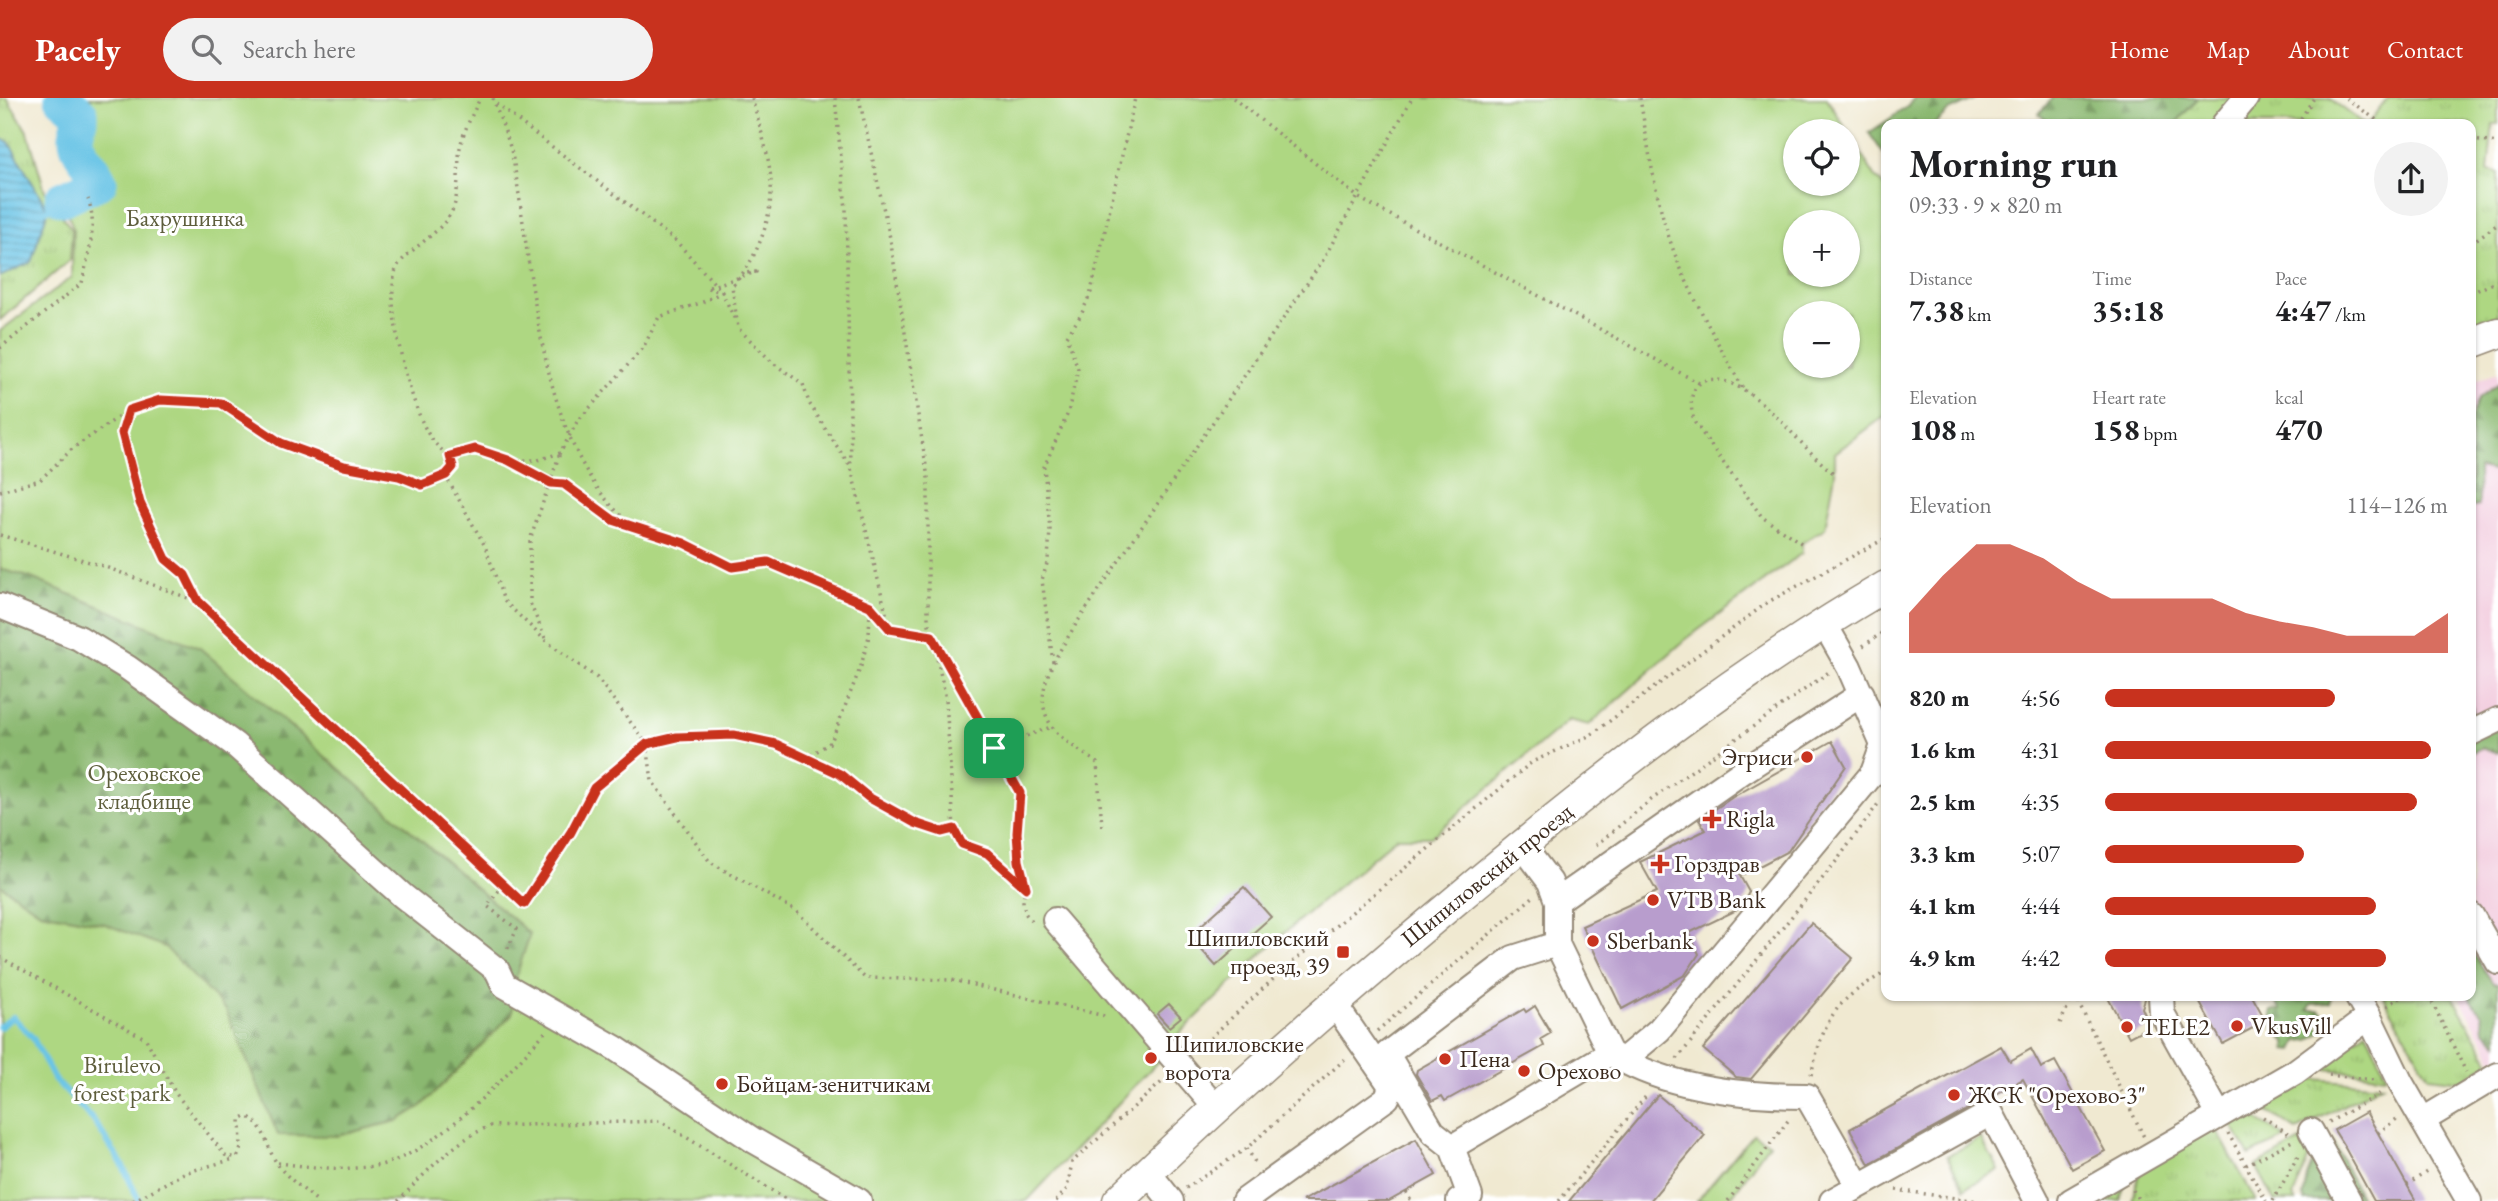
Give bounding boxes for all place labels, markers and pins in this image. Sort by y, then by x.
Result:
pin [964,718,1024,778]
place label: Эгриси [1722,741,1793,772]
marker: Эгриси [1799,749,1815,765]
place label: Rigla [1726,803,1775,834]
marker: Rigla [1704,811,1720,827]
place label: Горздрав [1674,848,1760,879]
marker: Горздрав [1652,856,1668,872]
place label: VTB Bank [1667,884,1766,915]
marker: VTB Bank [1645,892,1661,908]
place label: Шипиловский проезд, 39 [1187,922,1329,981]
place label: Sberbank [1607,925,1694,956]
marker: Sberbank [1585,933,1601,949]
marker: Шипиловский проезд, 39 [1335,944,1351,960]
place label: VkusVill [2251,1010,2332,1041]
place label: TELE2 [2141,1011,2210,1042]
marker: VkusVill [2229,1018,2245,1034]
marker: TELE2 [2119,1019,2135,1035]
place label: Шипиловские ворота [1165,1028,1304,1087]
place label: Пена [1459,1043,1511,1074]
marker: Шипиловские ворота [1143,1050,1159,1066]
marker: Пена [1437,1051,1453,1067]
place label: Орехово [1538,1055,1622,1086]
marker: Орехово [1516,1063,1532,1079]
place label: Бойцам-зенитчикам [736,1068,931,1099]
marker: Бойцам-зенитчикам [714,1076,730,1092]
place label: ЖСК "Орехово-3" [1967,1079,2146,1110]
marker: ЖСК "Орехово-3" [1946,1087,1962,1103]

